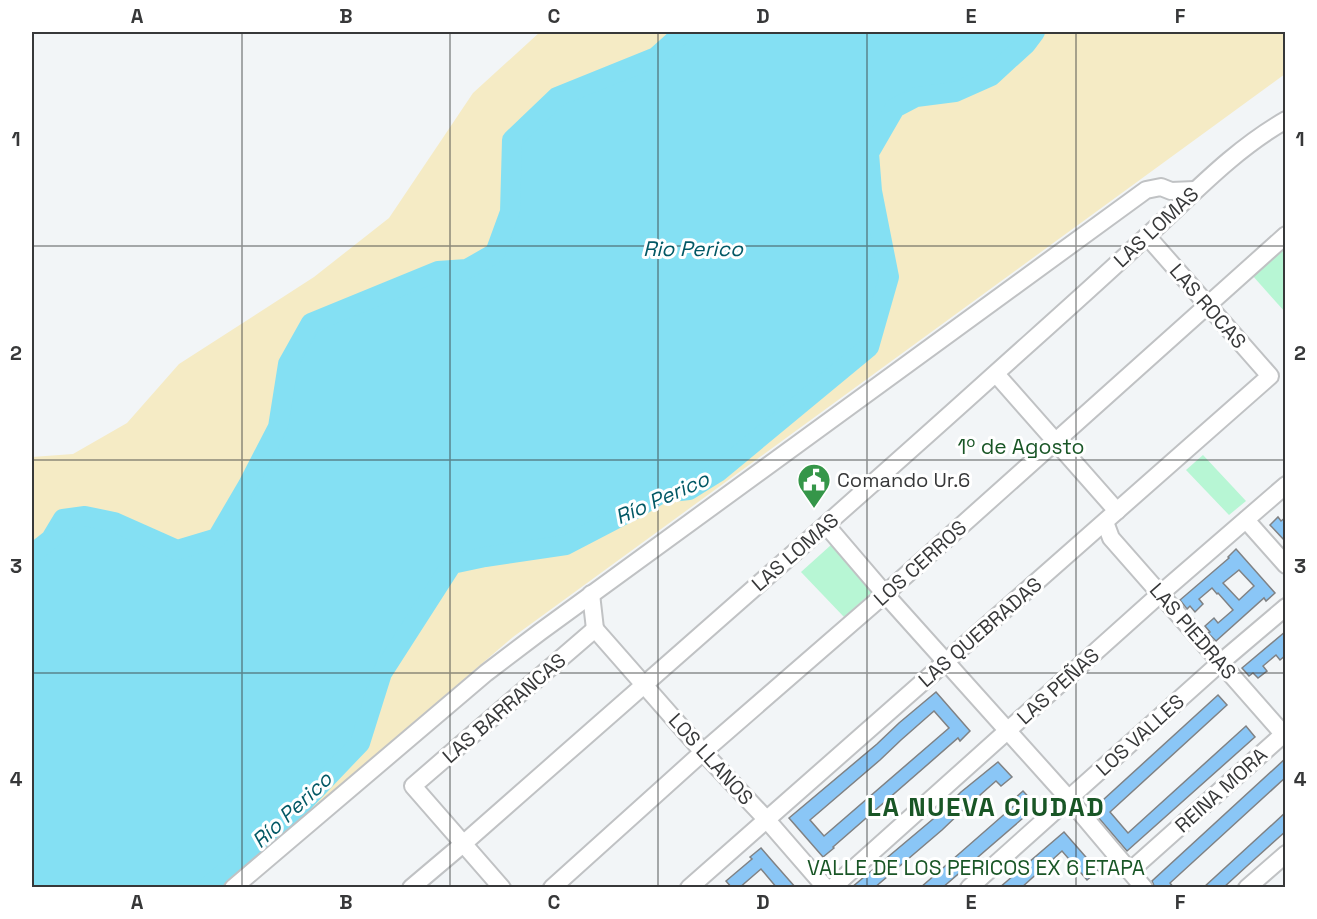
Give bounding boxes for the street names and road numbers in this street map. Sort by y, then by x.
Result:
street label: LAS LOMAS [1108,181,1204,273]
street label: LAS ROCAS [1164,258,1252,354]
street label: LAS LOMAS [746,507,844,597]
street label: LOS CERROS [868,514,972,612]
street label: LAS QUEBRADAS [913,571,1047,693]
street label: LAS PIEDRAS [1144,577,1242,685]
street label: LAS PEÑAS [1011,642,1105,730]
street label: LAS BARRANCAS [437,647,571,769]
street label: LOS VALLES [1090,688,1190,782]
street label: LOS LLANOS [663,708,759,810]
street label: REINA MORA [1169,741,1273,838]

